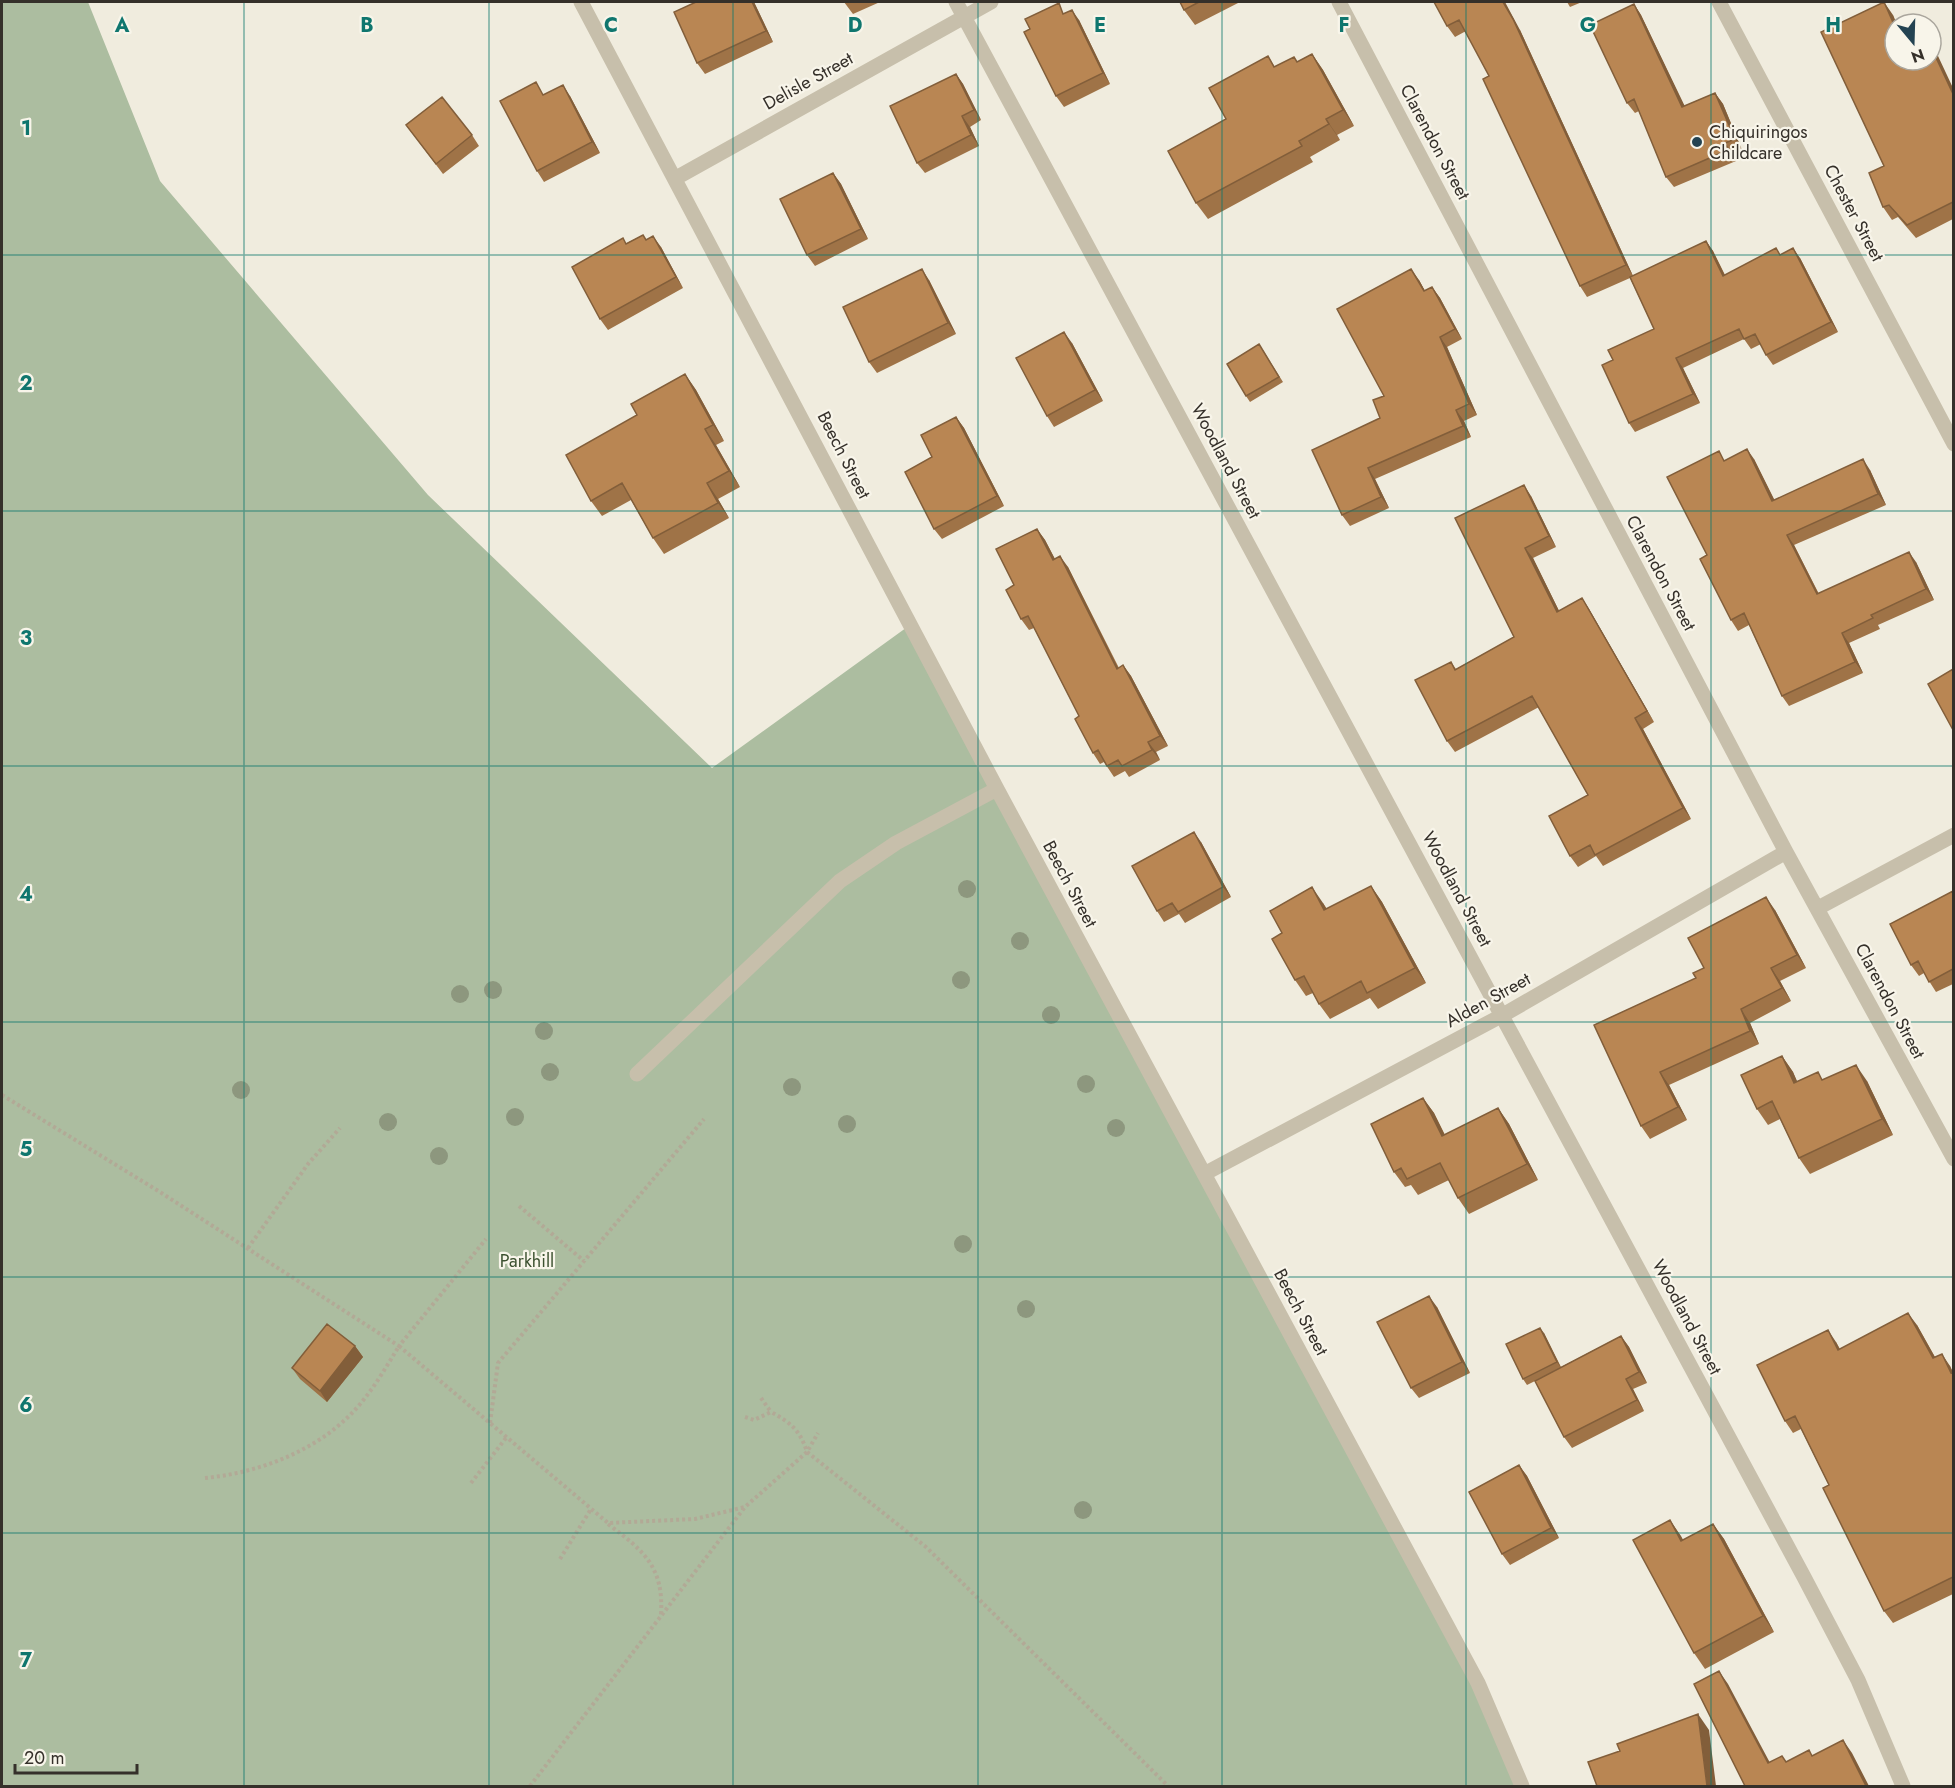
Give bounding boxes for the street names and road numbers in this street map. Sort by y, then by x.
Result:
street label: Delisle Street [758,45,858,116]
street label: Clarendon Street [1394,80,1477,205]
street label: Chester Street [1818,160,1891,267]
street label: Woodland Street [1185,399,1268,524]
street label: Beech Street [811,407,877,504]
street label: Clarendon Street [1620,511,1703,636]
street label: Woodland Street [1416,827,1499,952]
street label: Beech Street [1036,836,1104,933]
street label: Clarendon Street [1849,939,1932,1064]
street label: Alden Street [1441,966,1536,1034]
street label: Woodland Street [1646,1255,1729,1380]
street label: Beech Street [1267,1264,1335,1361]

